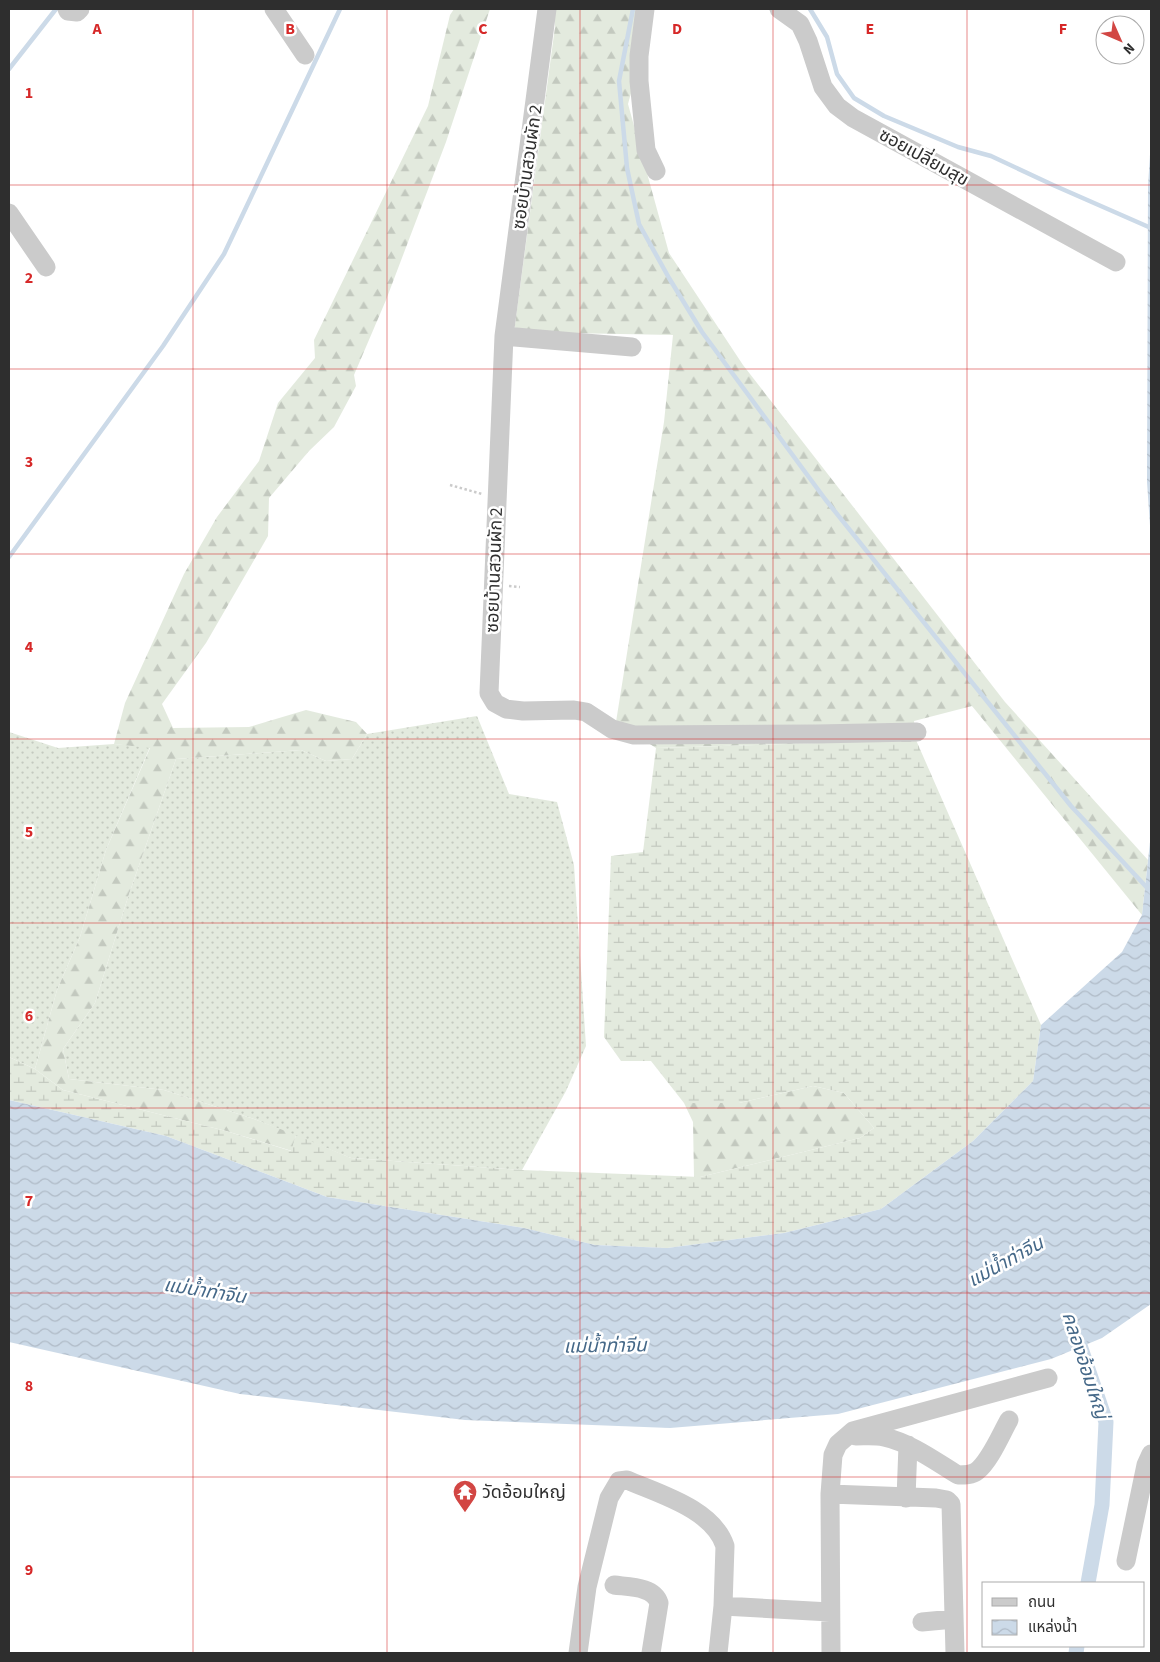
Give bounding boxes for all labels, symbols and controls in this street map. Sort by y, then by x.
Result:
north arrow [1095,15,1145,65]
text: A [91,18,102,40]
text: B [285,18,295,40]
text: C [478,18,488,40]
text: D [672,18,682,40]
text: E [866,18,874,40]
text: F [1059,18,1067,40]
text: N [1118,38,1139,59]
text: 1 [25,82,33,104]
street label: ซอยบ้านสวนผัก 2 [506,103,549,231]
street label: ซอยเปลี่ยมสุข [874,122,974,192]
text: 2 [25,267,33,289]
text: 3 [25,451,33,473]
street label: ซอยบ้านสวนผัก 2 [480,507,509,633]
text: 4 [25,636,34,658]
text: 5 [25,821,33,843]
text: 6 [25,1005,33,1027]
text: 7 [25,1190,33,1212]
water label: แม่น้ำท่าจีน [962,1229,1050,1294]
water label: แม่น้ำท่าจีน [162,1271,249,1312]
water label: คลองอ้อมใหญ่ [1055,1308,1115,1425]
water label: แม่น้ำท่าจีน [563,1331,648,1361]
text: 8 [25,1375,33,1397]
temple icon: วัดอ้อมใหญ่ [452,1479,478,1513]
place label: วัดอ้อมใหญ่ [482,1480,566,1505]
text: 9 [25,1559,33,1581]
legend [982,1582,1145,1647]
text: ถนน [1028,1592,1055,1613]
text: แหล่งน้ำ [1028,1616,1077,1638]

